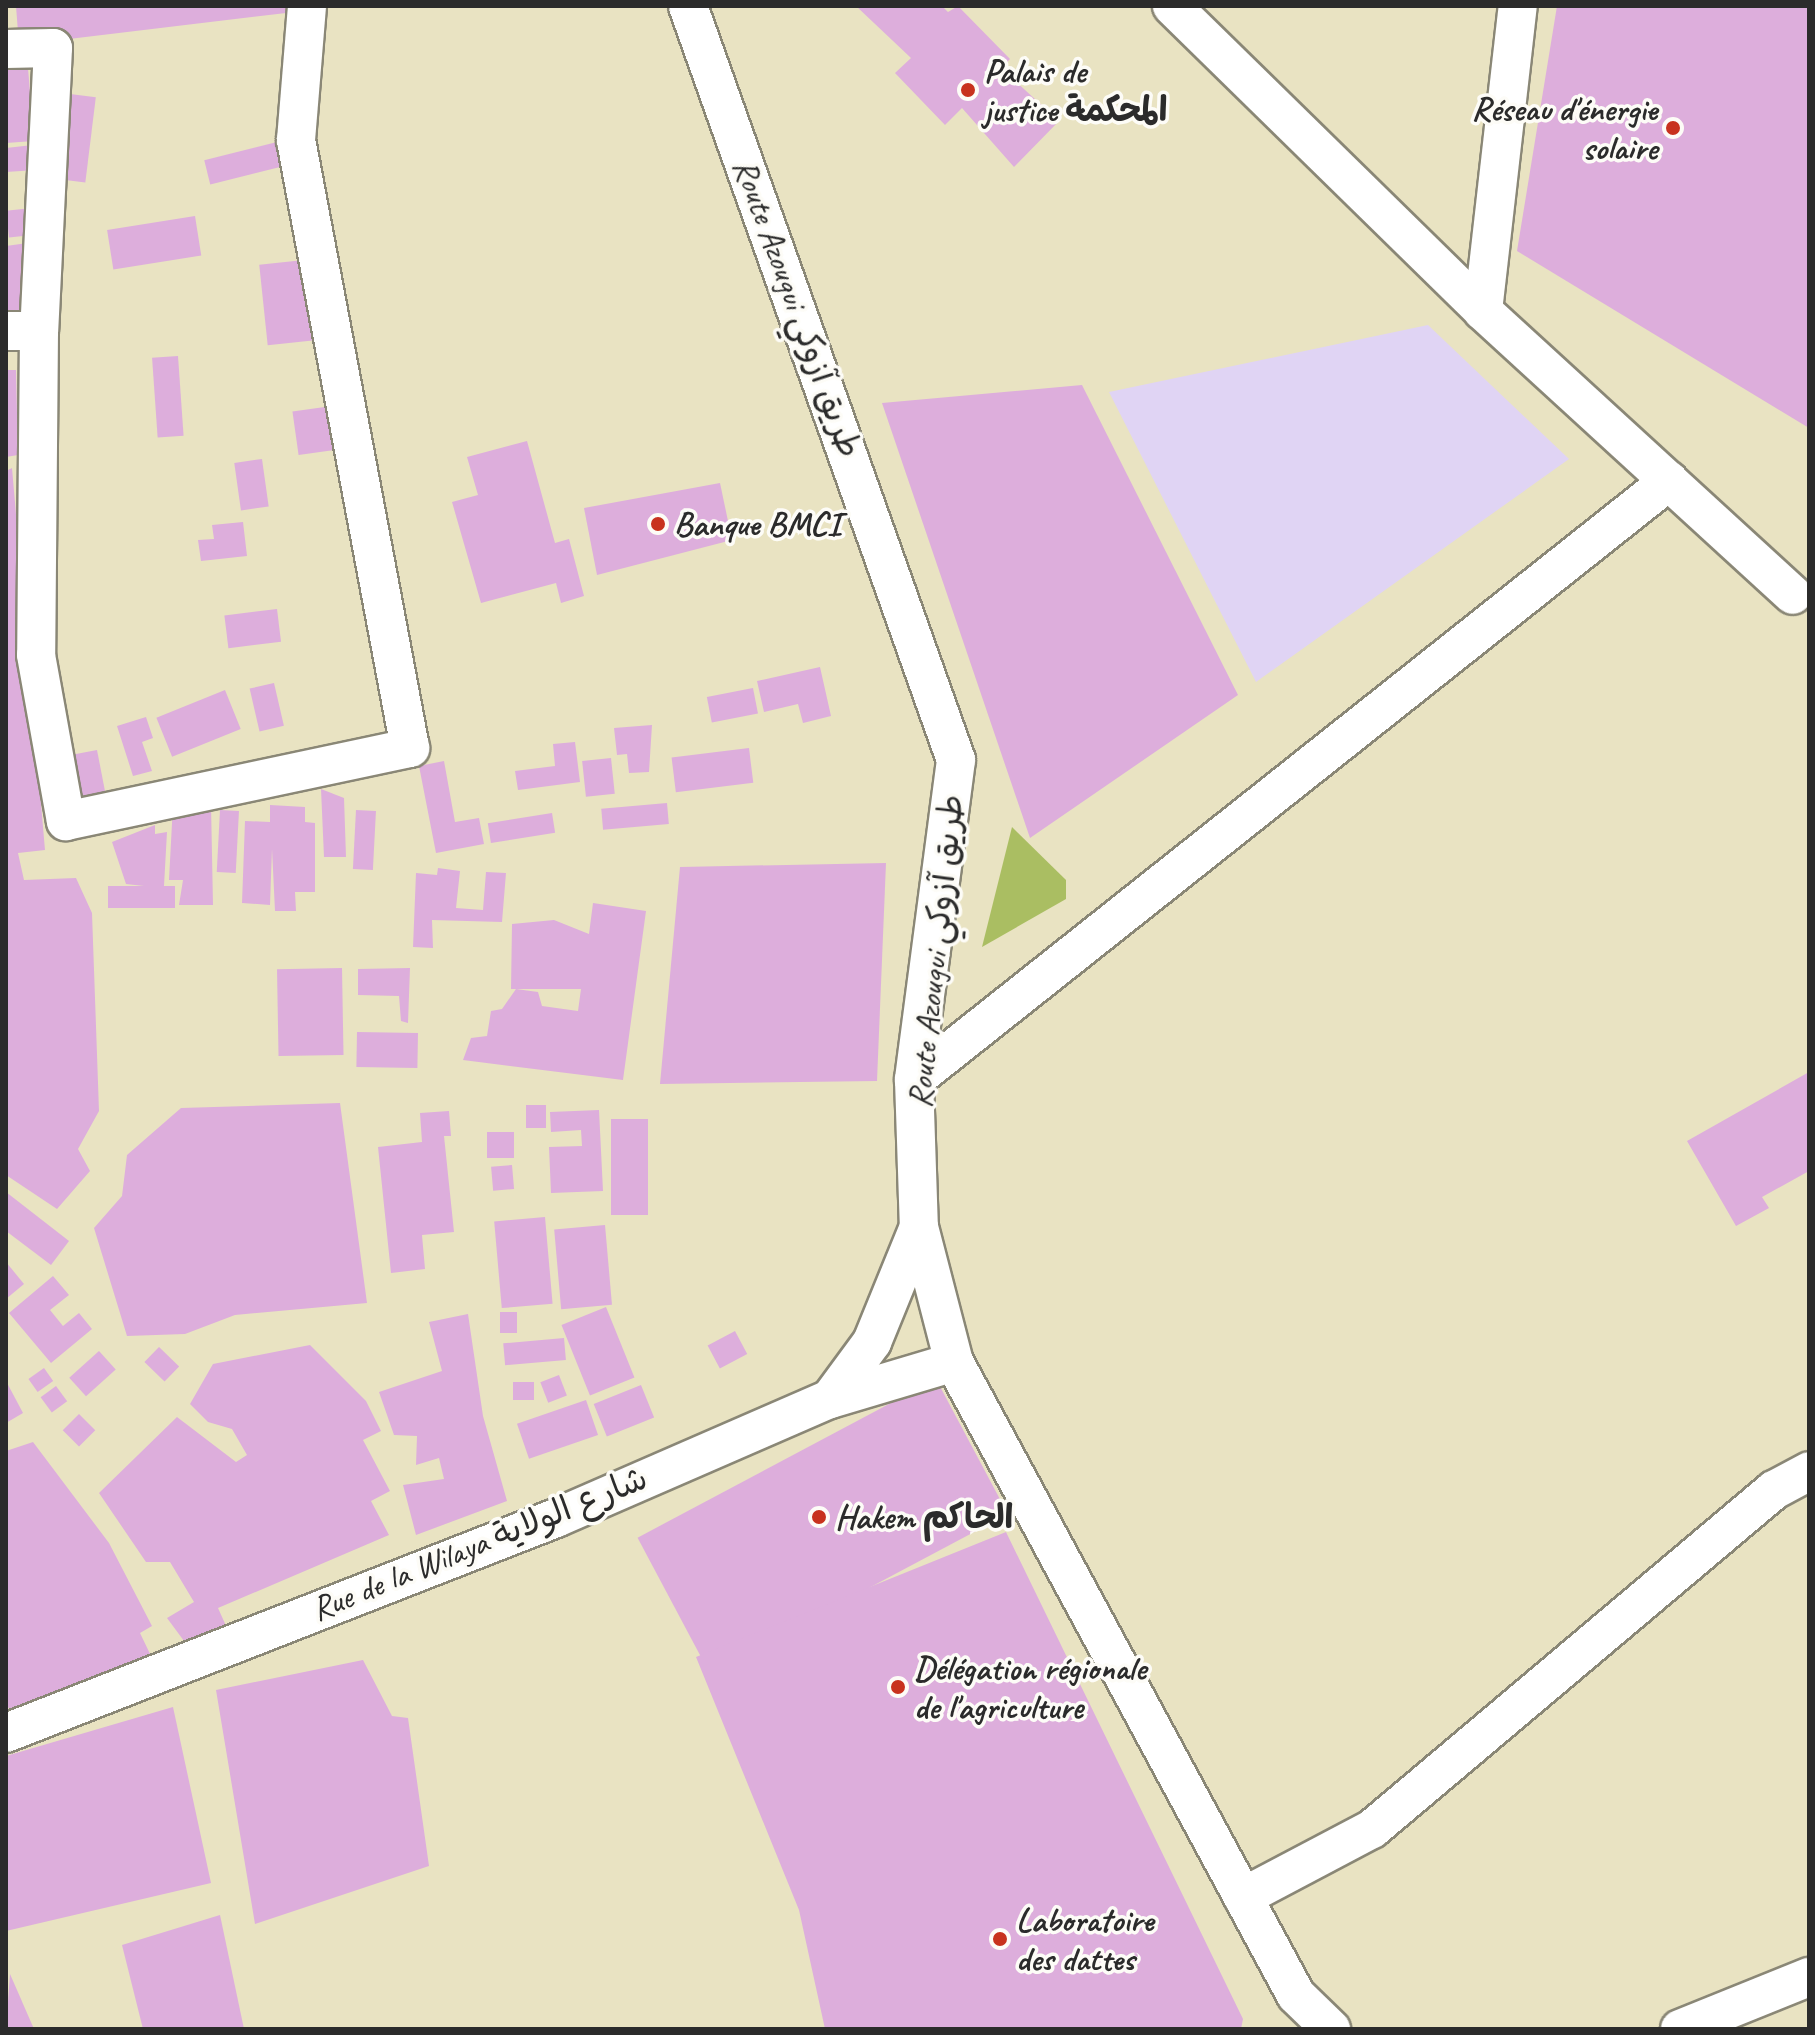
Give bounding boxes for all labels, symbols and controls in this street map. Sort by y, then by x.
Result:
place label: Palais de justice المحكمة [984,50,1167,130]
marker: Palais de justice المحكمة [959,81,977,99]
place label: Réseau d'énergie solaire [1471,88,1657,168]
marker: Réseau d'énergie solaire [1664,119,1682,137]
street label: Route Azougui طريق آزوكي [725,153,871,463]
place label: Banque BMCI [674,504,841,544]
marker: Banque BMCI [649,515,667,533]
street label: Route Azougui طريق آزوكي [898,792,972,1110]
street label: Rue de la Wilaya شارع الولاية [305,1457,653,1629]
place label: Hakem الحاكم [835,1497,1013,1537]
marker: Hakem الحاكم [810,1508,828,1526]
place label: Délégation régionale de l'agriculture [914,1647,1146,1726]
marker: Délégation régionale de l'agriculture [889,1678,907,1696]
place label: Laboratoire des dattes [1016,1899,1153,1978]
marker: Laboratoire des dattes [991,1930,1009,1948]

